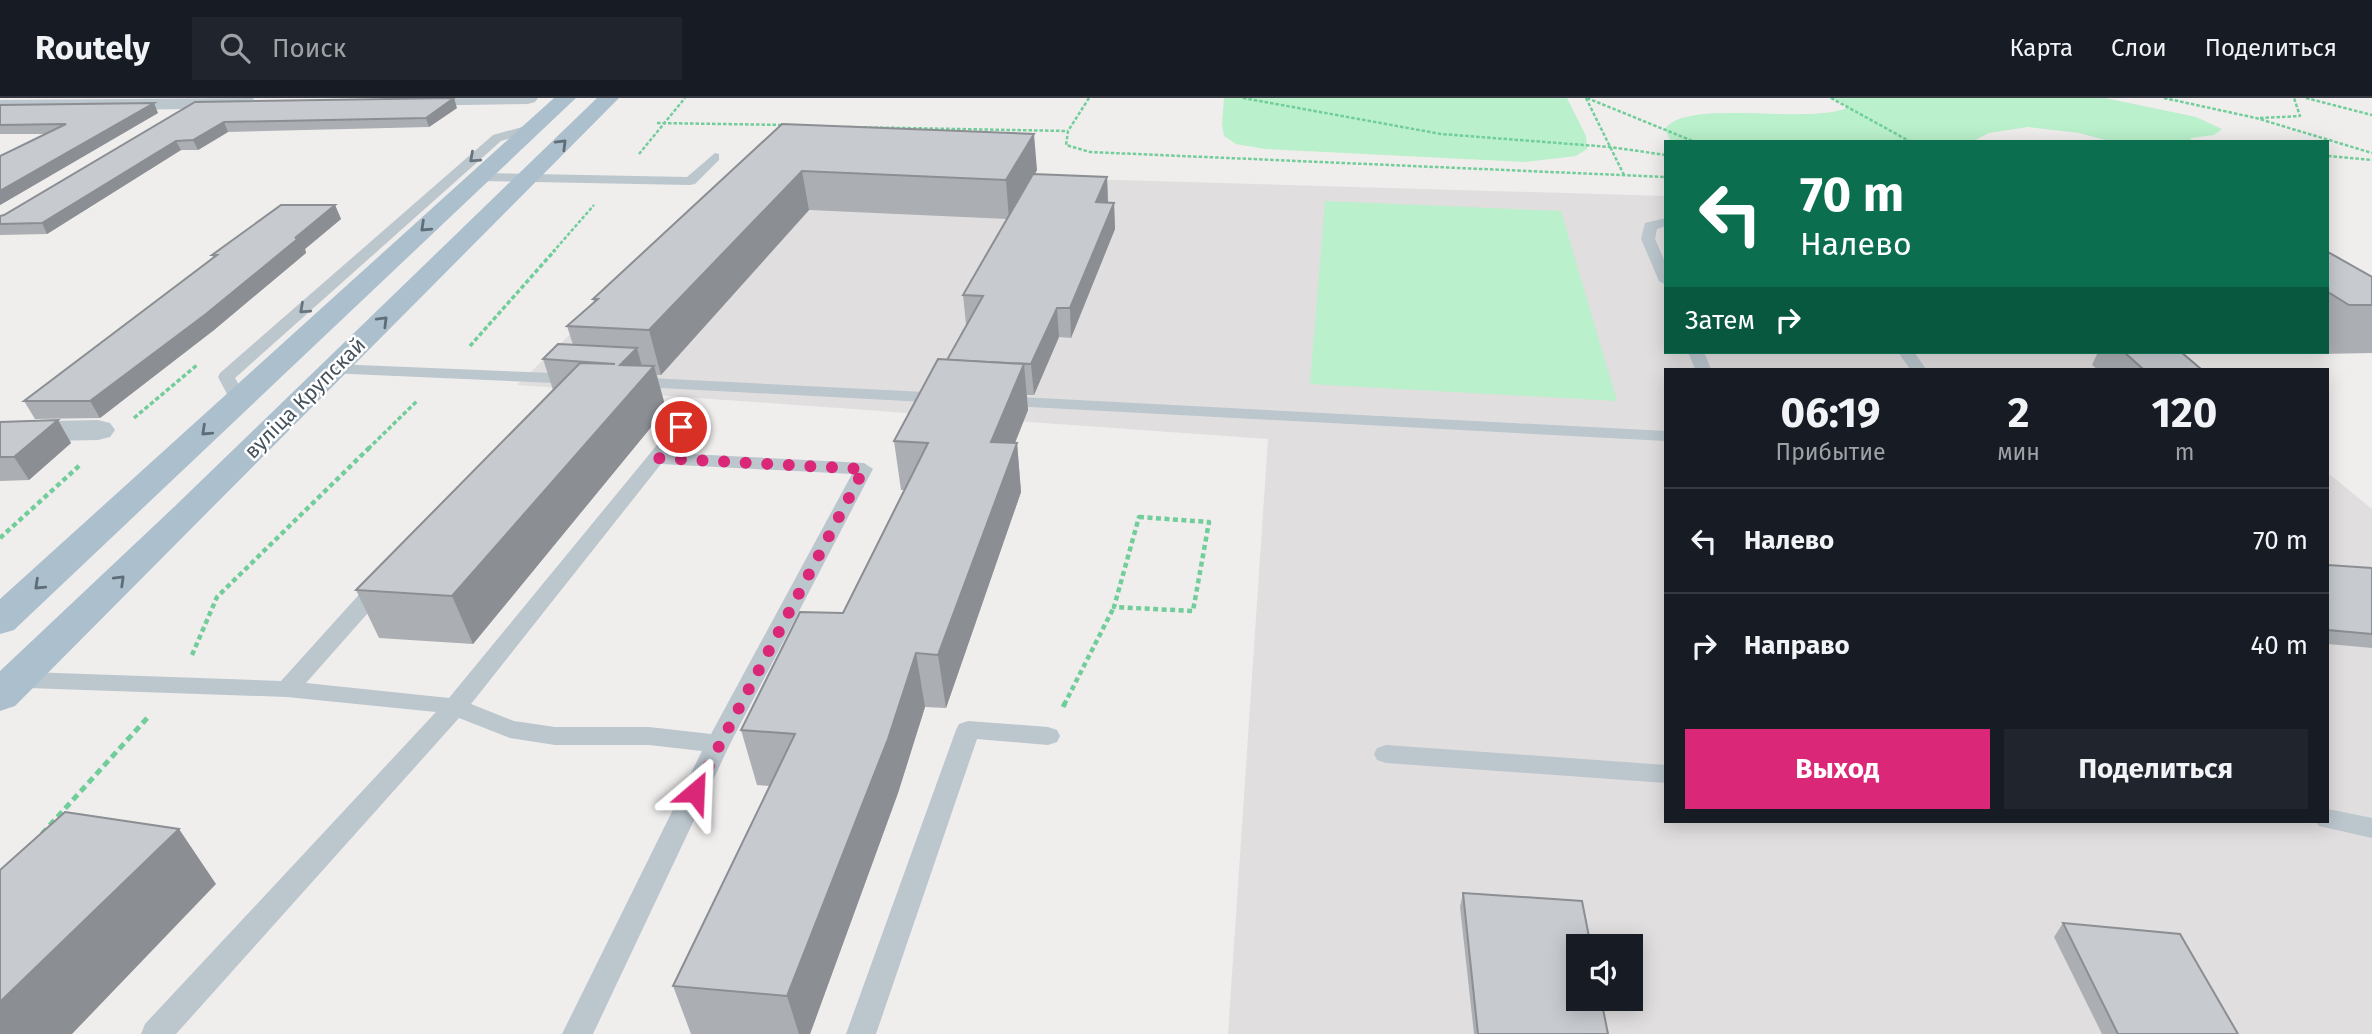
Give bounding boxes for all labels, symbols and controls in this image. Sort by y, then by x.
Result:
search box [192,17,682,80]
text: Routely [35,28,150,68]
icon: search [216,29,254,67]
text: Поиск [272,33,346,64]
text: Карта [2009,34,2073,62]
text: Слои [2111,34,2167,62]
text: Поделиться [2205,34,2337,62]
one-way arrow [554,140,567,153]
one-way arrow [469,150,482,162]
text: 70 m [1800,165,1904,224]
icon: left [1685,168,1776,259]
one-way arrow [420,219,433,231]
text: Налево [1800,225,1912,263]
one-way arrow [299,301,312,313]
icon: right [1769,301,1807,339]
text: Затем [1685,305,1755,336]
one-way arrow [374,317,387,330]
street label: вуліца Крупскай [239,332,371,464]
text: 06:19 [1781,388,1881,438]
text: 2 [2008,388,2029,438]
text: 120 [2152,388,2217,438]
pin [651,397,711,457]
icon: arrive [662,408,700,446]
one-way arrow [201,423,214,435]
text: Прибытие [1776,438,1886,466]
text: мин [1997,438,2040,466]
text: m [2175,438,2194,466]
icon: left [1685,522,1723,560]
text: Налево [1744,525,1834,556]
text: 70 m [2253,525,2308,556]
one-way arrow [112,576,125,589]
one-way arrow [34,577,47,589]
icon: right [1685,627,1723,665]
text: Направо [1744,630,1850,661]
text: 40 m [2250,630,2308,661]
button: Выход [1685,729,1990,809]
button: Поделиться [2004,729,2308,809]
position arrow [658,755,732,829]
map controls [1566,934,1643,1011]
button: sound [1566,934,1643,1011]

